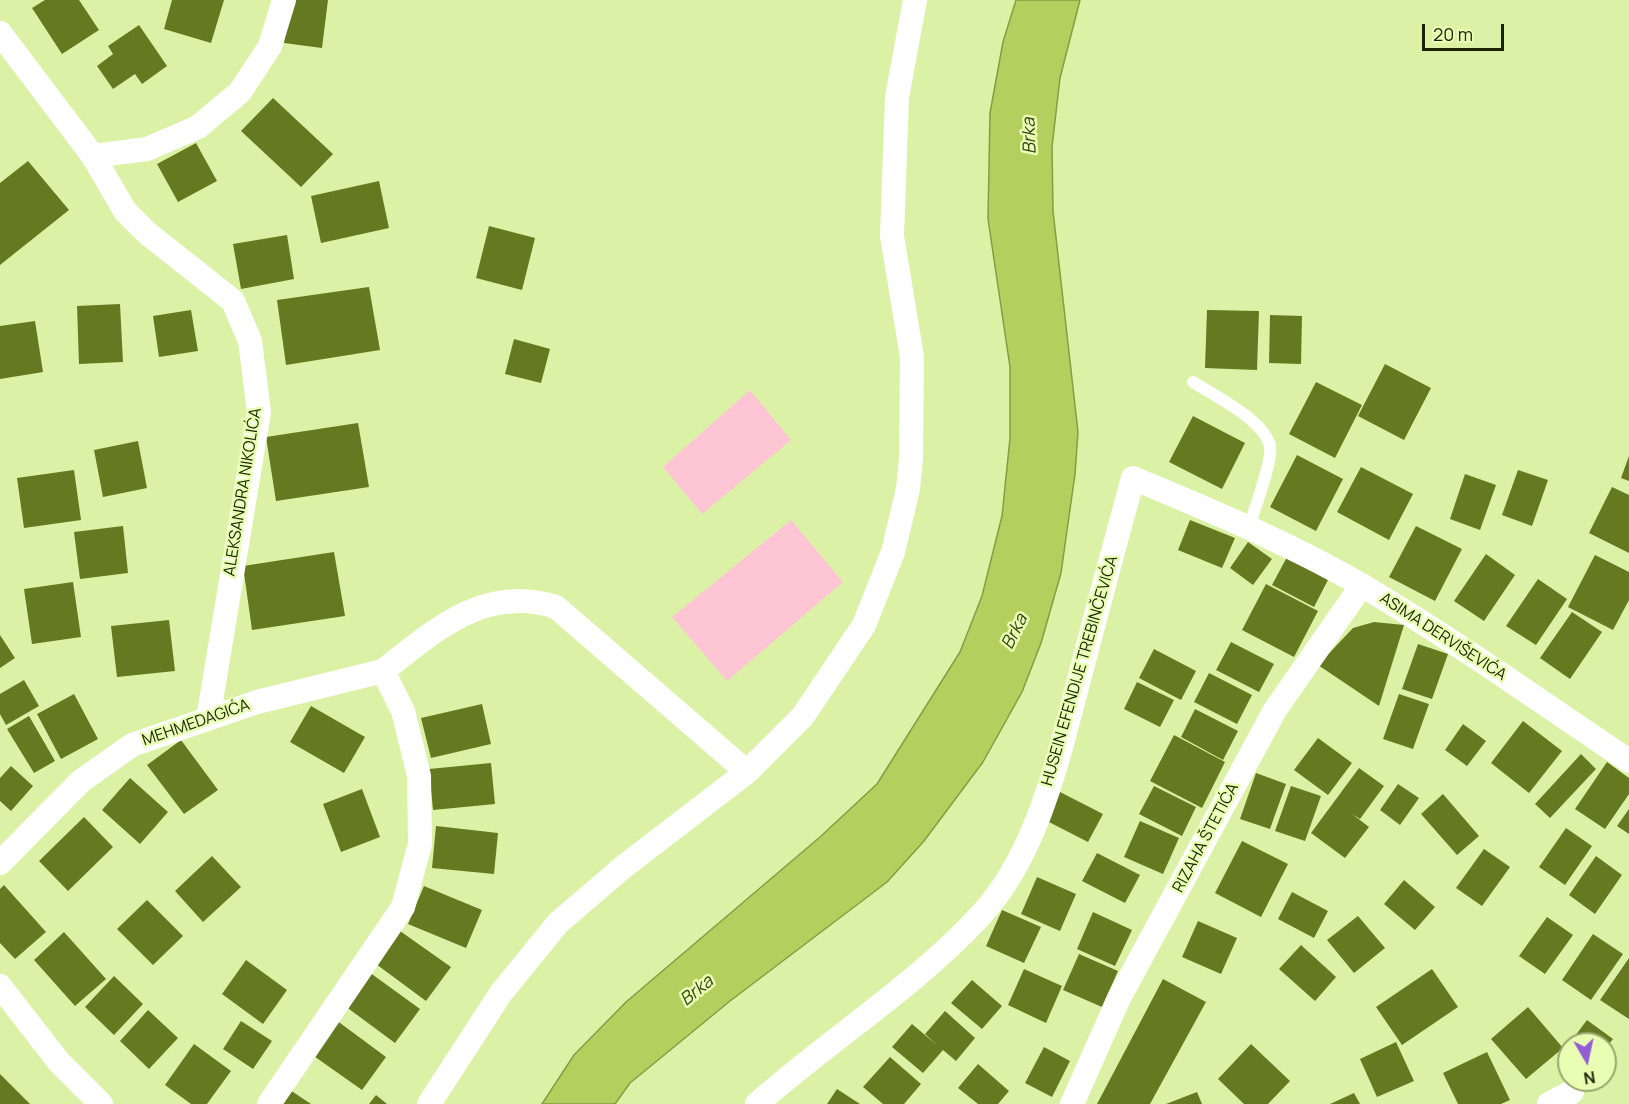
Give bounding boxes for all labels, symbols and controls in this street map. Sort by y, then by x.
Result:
scale bar [1425,12,1508,50]
text: 20 m [1433,22,1473,46]
water label: Brka [1019,117,1041,155]
street label: ALEKSANDRA NIKOLIĆA [220,407,266,577]
street label: HUSEIN EFENDIJE TREBINČEVIĆA [1038,554,1122,788]
street label: ASIMA DERVIŠEVIĆA [1376,589,1510,685]
water label: Brka [997,611,1033,653]
street label: MEHMEDAGIĆA [140,696,252,750]
street label: RIZAHA ŠTETIĆA [1169,780,1243,896]
water label: Brka [676,971,718,1011]
north arrow [1557,1032,1617,1092]
text: N [1582,1066,1597,1090]

